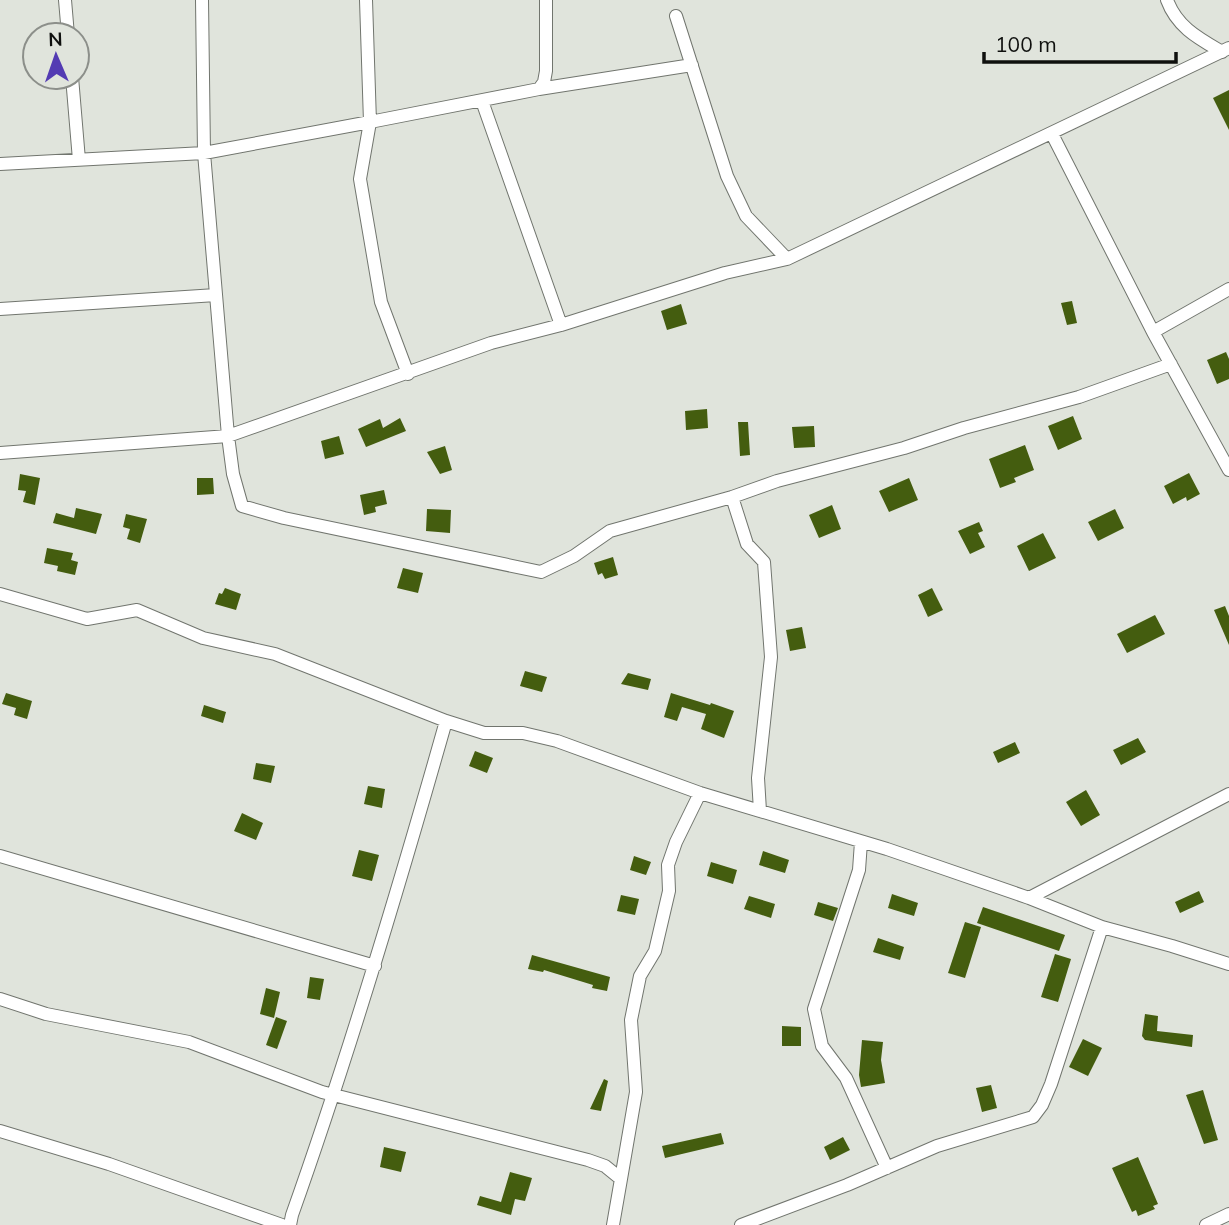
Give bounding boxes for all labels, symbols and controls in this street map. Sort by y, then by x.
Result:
north arrow [21,21,91,91]
scale bar [984,21,1176,65]
text: N [48,27,63,51]
text: 100 m [995,31,1057,57]

